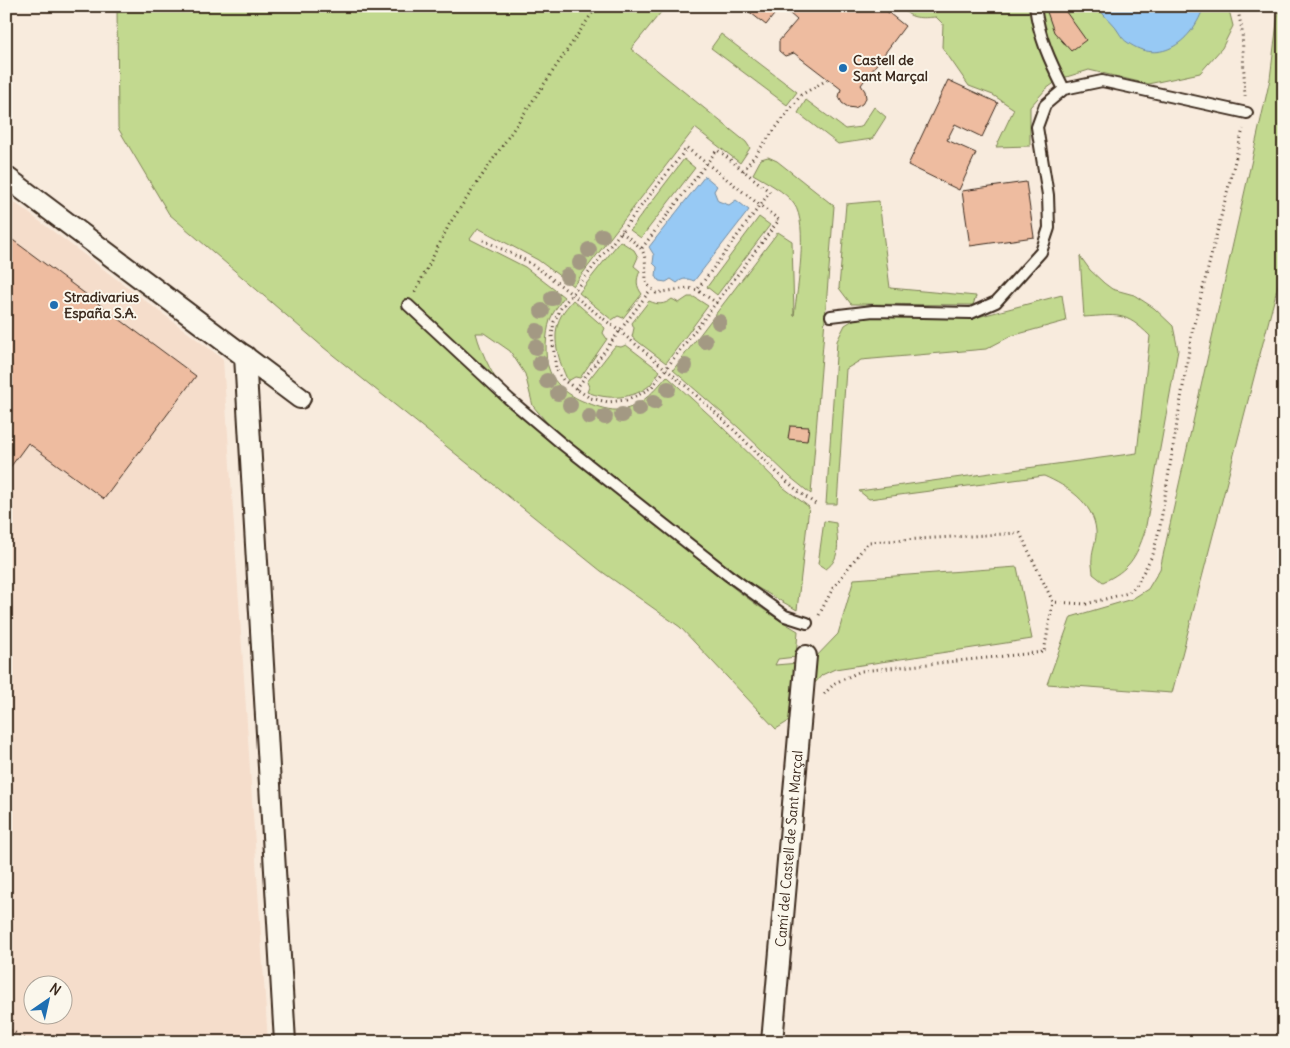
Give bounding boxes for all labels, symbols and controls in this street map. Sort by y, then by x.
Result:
place label: Castell de Sant Marçal [853,51,928,85]
marker: Castell de Sant Marçal [837,62,849,74]
place label: Stradivarius España S.A. [64,288,140,322]
marker: Stradivarius España S.A. [48,299,60,311]
street label: Camí del Castell de Sant Marçal [771,750,807,948]
north arrow [22,976,72,1026]
text: N [46,979,64,999]

